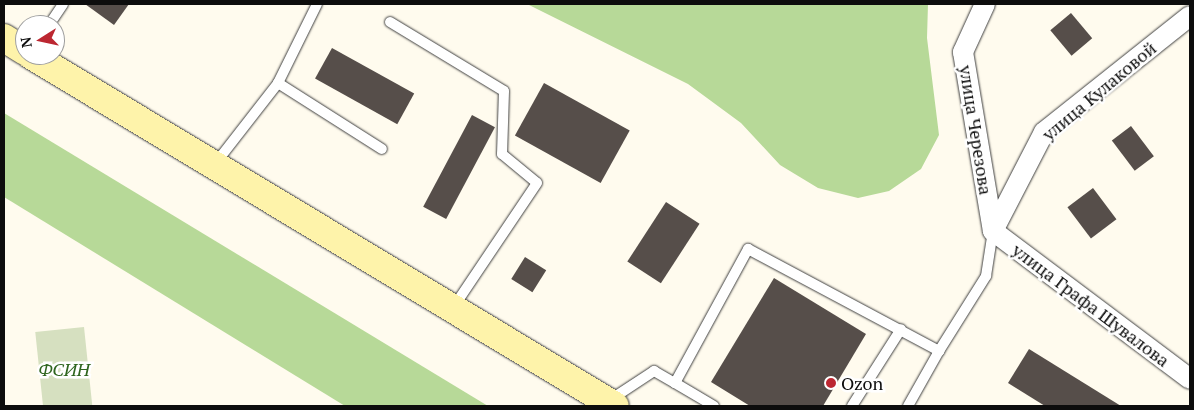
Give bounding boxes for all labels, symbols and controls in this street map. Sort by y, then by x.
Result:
north arrow [15,15,65,65]
text: N [15,36,36,49]
street label: улица Кулаковой [1038,37,1160,145]
street label: улица Черезова [955,64,997,196]
street label: улица Графа Шувалова [1008,239,1174,371]
park label: ФСИН [38,358,90,380]
place label: Ozon [841,372,883,394]
marker: Ozon [825,377,837,389]

